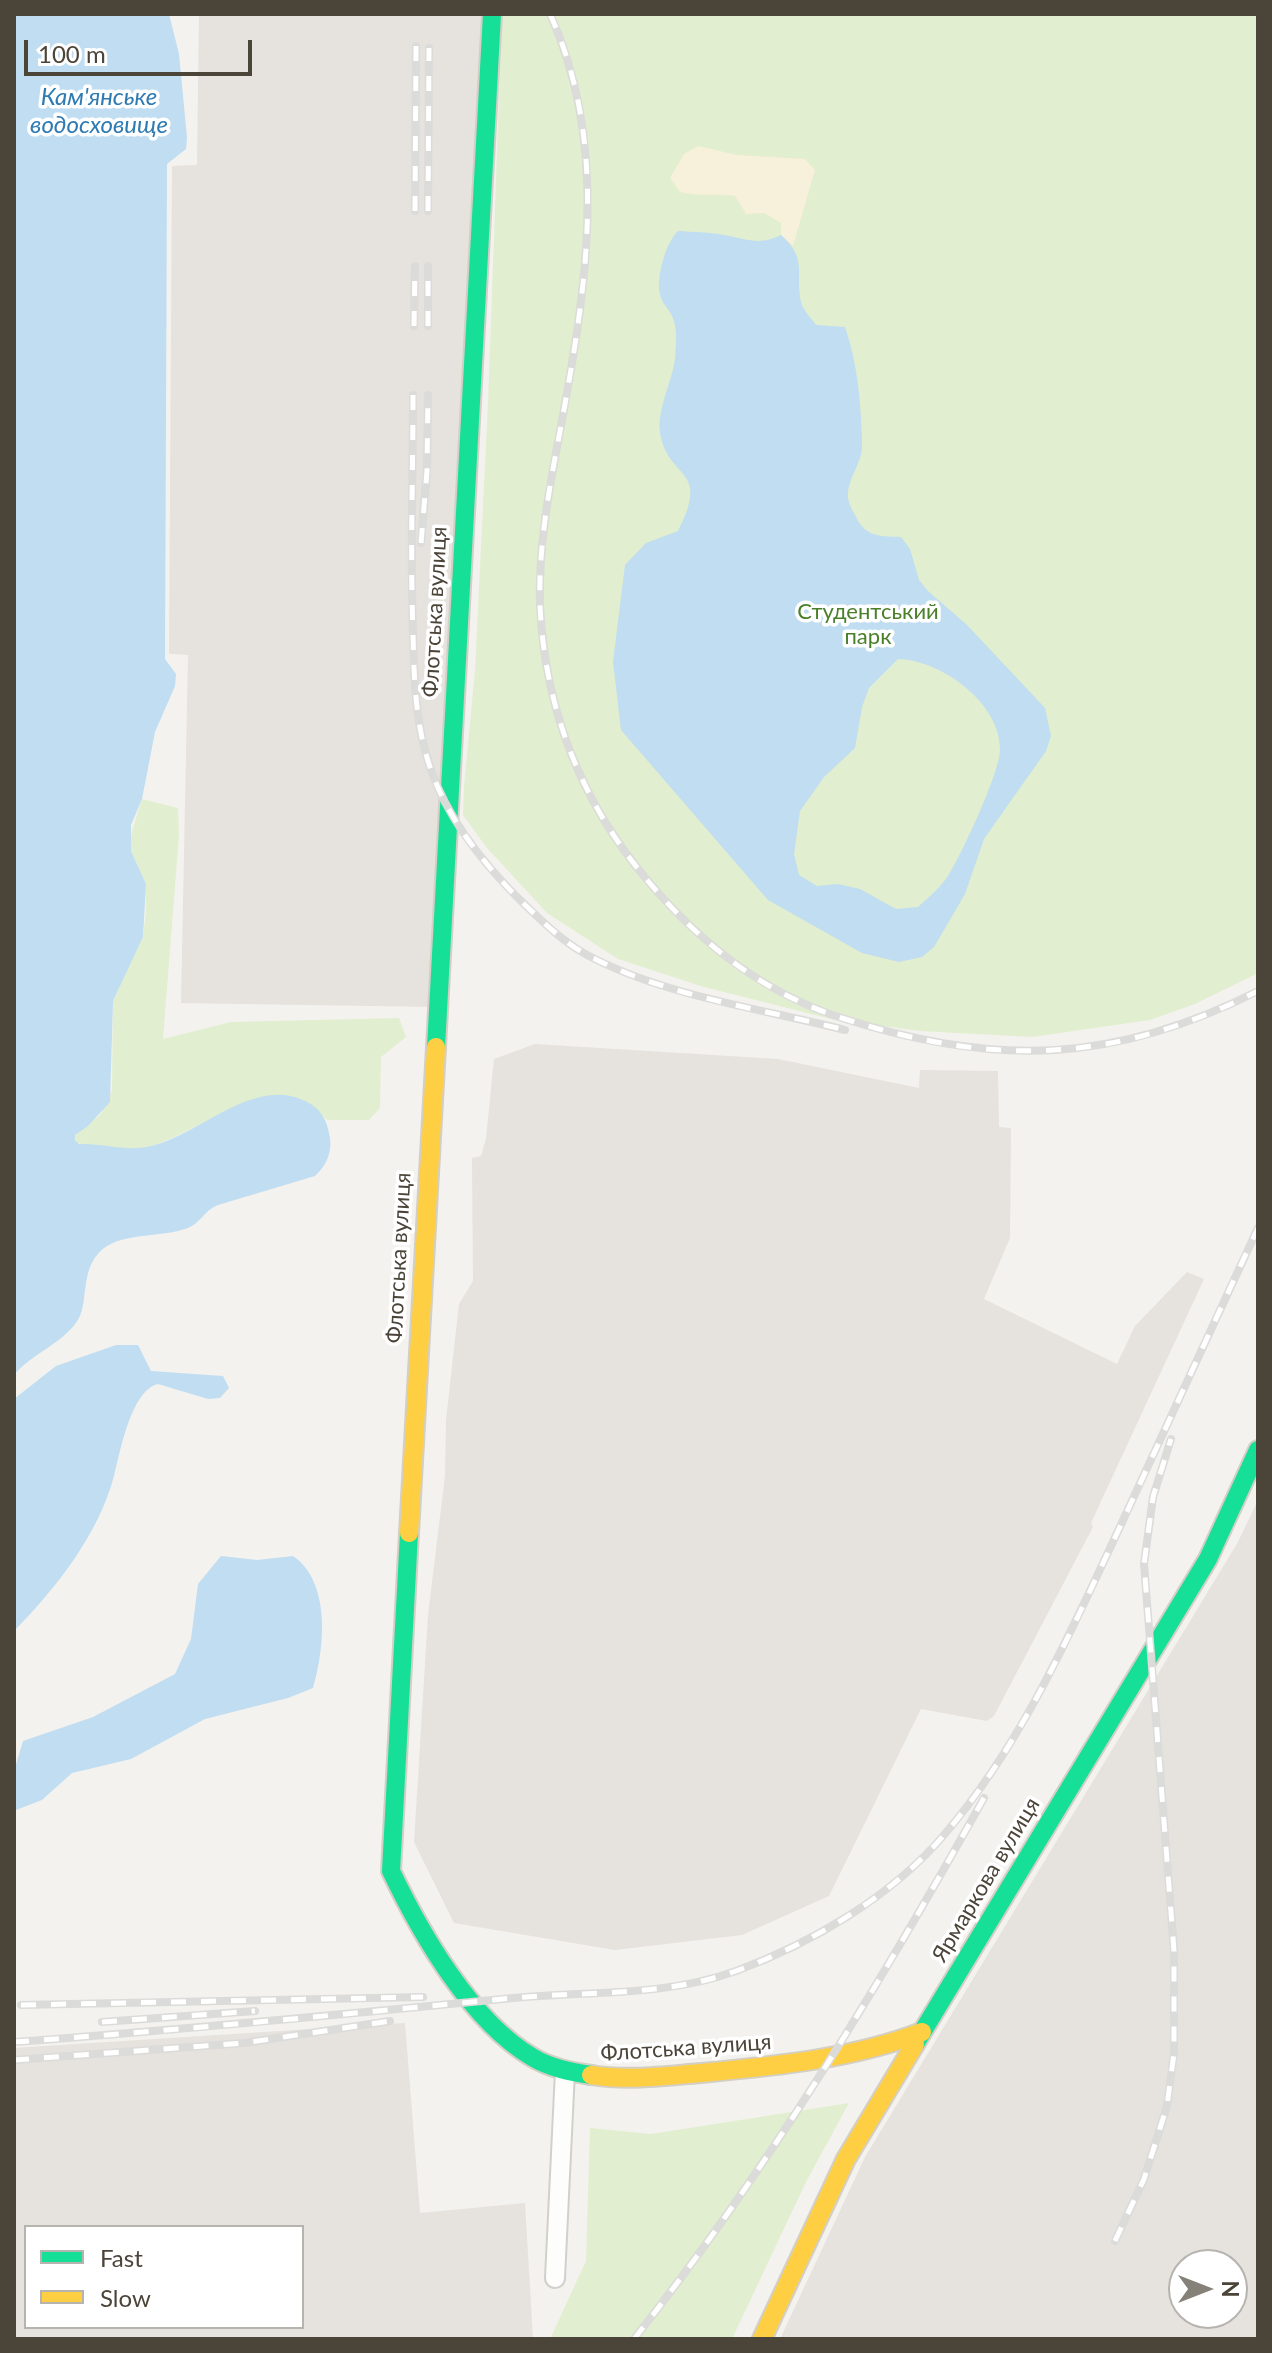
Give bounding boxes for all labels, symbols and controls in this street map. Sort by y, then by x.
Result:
scale bar [28,24,256,74]
text: 100 m [38,39,106,68]
water label: Кам'янське водосховище [30,83,168,139]
street label: Флотська вулиця [417,526,453,698]
park label: Студентський парк [797,599,939,650]
street label: Флотська вулиця [381,1172,417,1344]
street label: Ярмаркова вулиця [927,1793,1045,1967]
street label: Флотська вулиця [600,2029,772,2067]
legend [24,2225,304,2329]
text: Fast [100,2243,143,2272]
north arrow [1168,2249,1248,2329]
text: N [1217,2281,1244,2297]
text: Slow [100,2283,151,2312]

